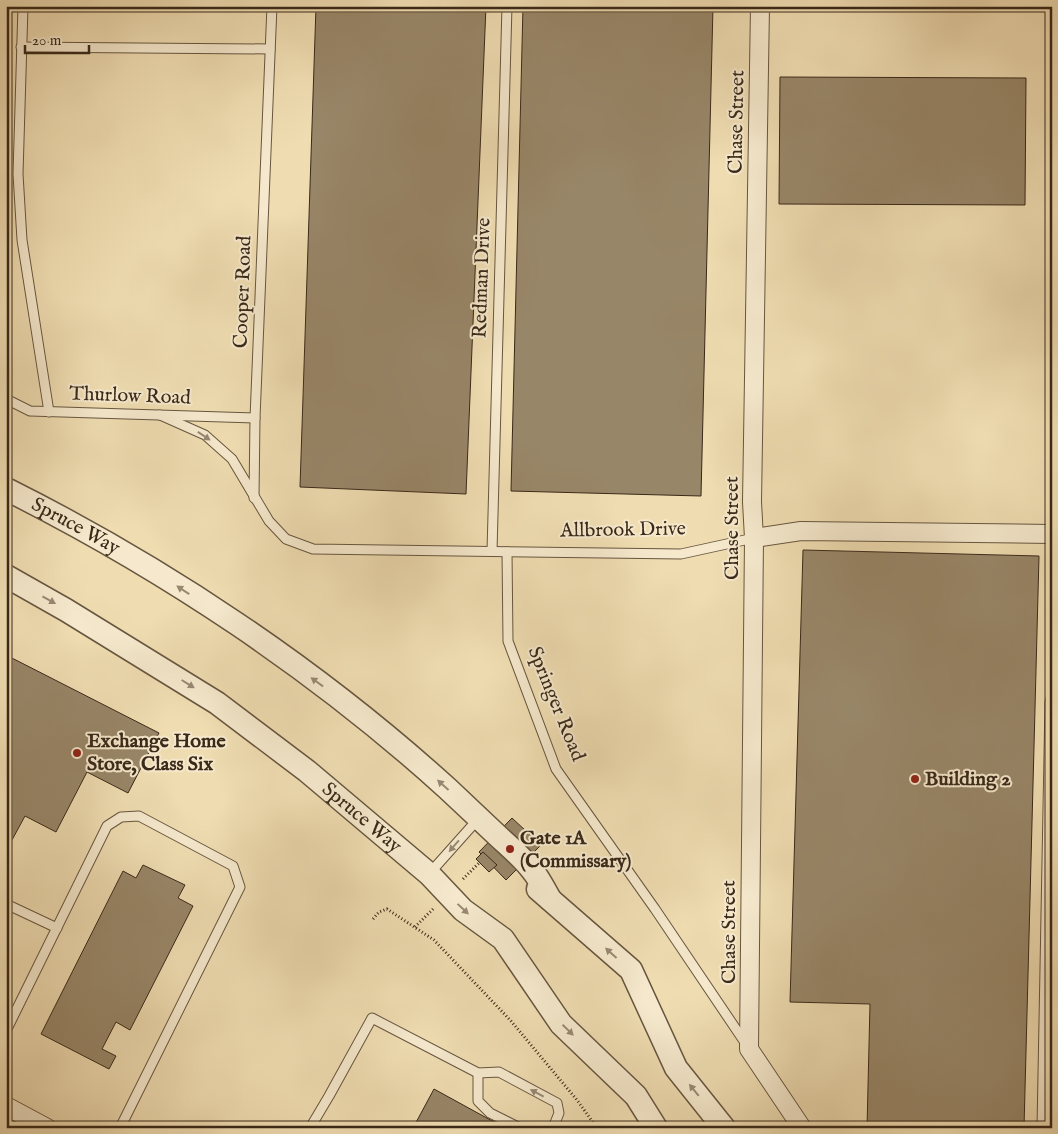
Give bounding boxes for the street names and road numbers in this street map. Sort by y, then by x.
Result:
street label: Chase Street [724,70,750,174]
street label: Redman Drive [467,217,497,339]
street label: Cooper Road [229,235,257,349]
street label: Thurlow Road [69,381,191,411]
street label: Chase Street [720,476,745,580]
street label: Spruce Way [27,492,125,560]
street label: Allbrook Drive [559,516,686,544]
street label: Springer Road [522,643,590,765]
street label: Spruce Way [317,777,407,858]
street label: Chase Street [717,880,742,984]

